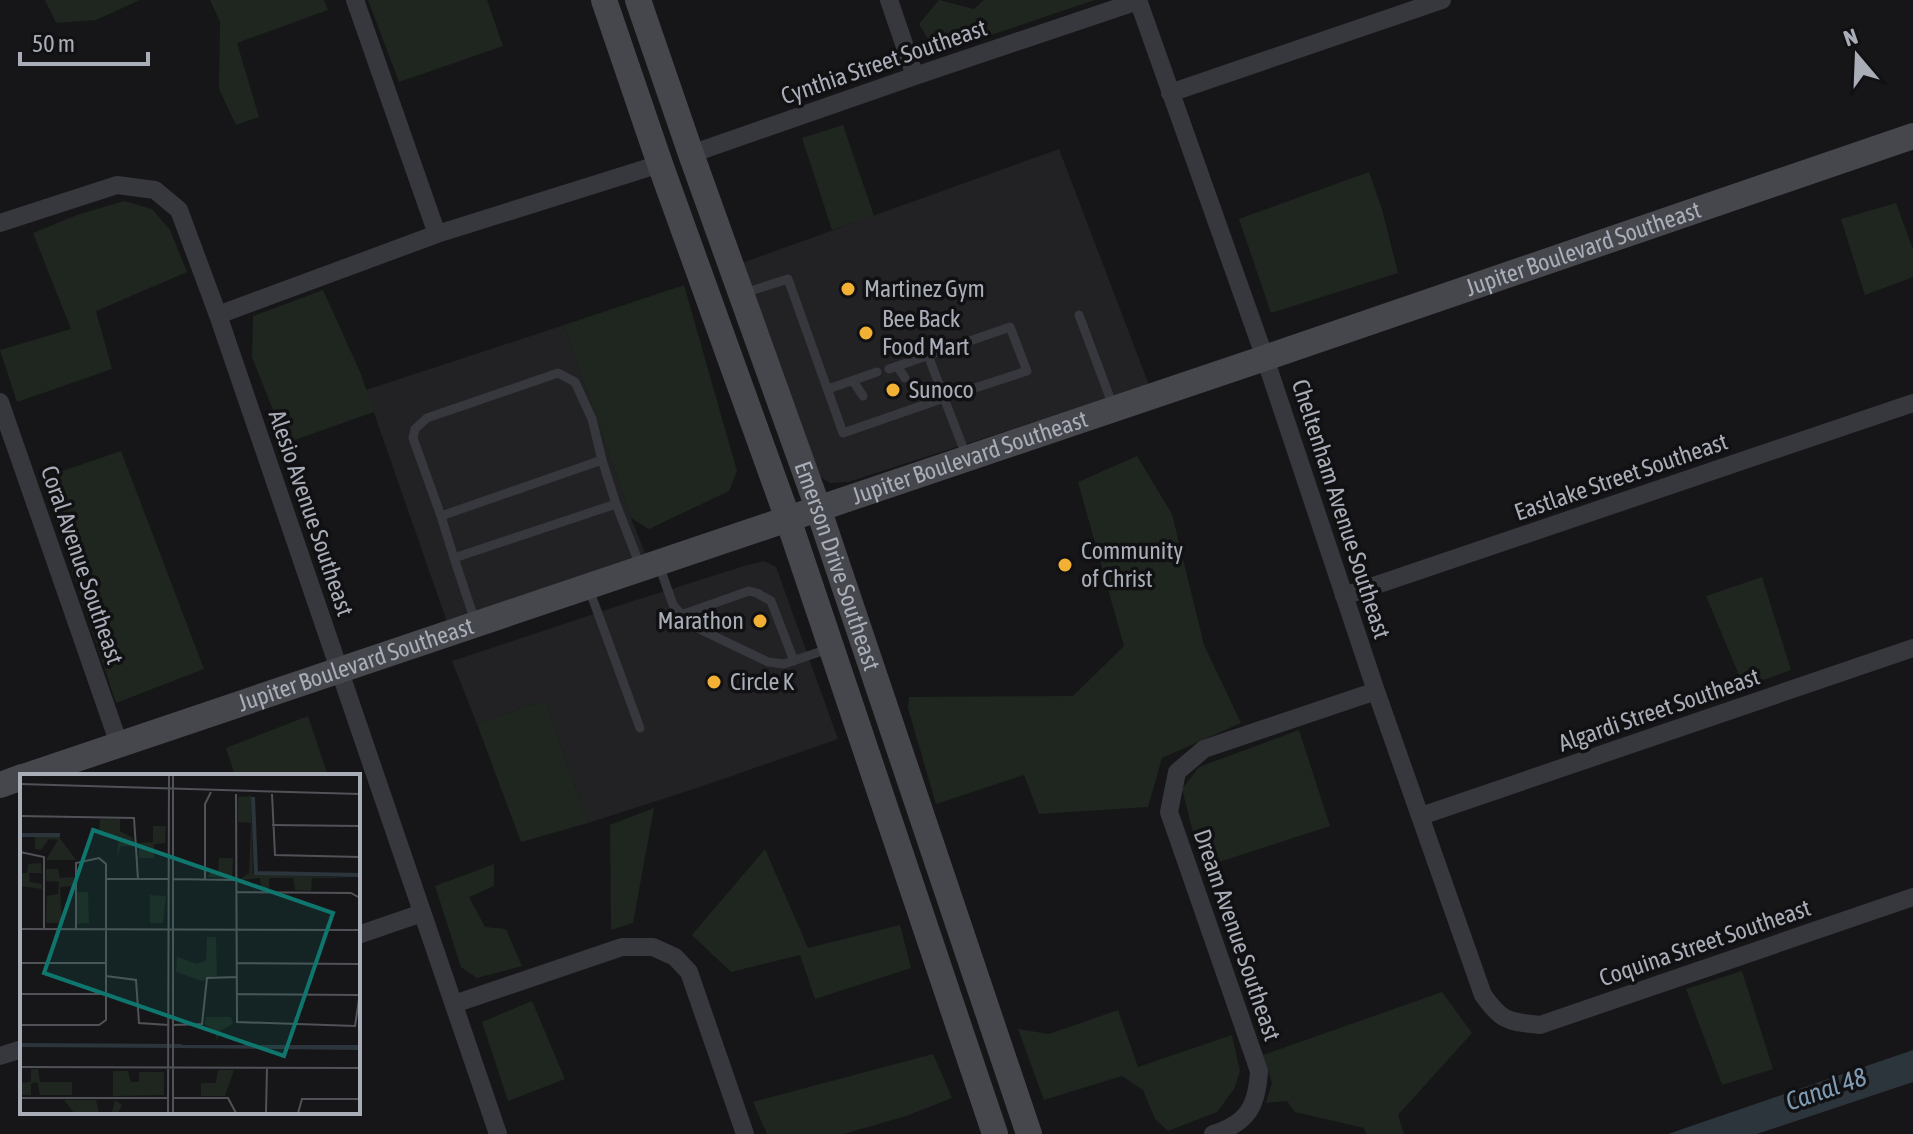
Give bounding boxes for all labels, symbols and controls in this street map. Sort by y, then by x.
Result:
street label: Cynthia Street Southeast [777,14,990,109]
scale bar [20,16,148,66]
north arrow [1817,16,1897,96]
text: N [1840,23,1861,51]
text: 50 m [32,30,75,57]
street label: Jupiter Boulevard Southeast [1462,196,1704,301]
place label: Martinez Gym [864,275,985,302]
marker: Martinez Gym [839,280,857,298]
place label: Bee Back Food Mart [882,305,969,360]
marker: Bee Back Food Mart [857,324,875,342]
place label: Sunoco [909,376,974,403]
street label: Cheltenham Avenue Southeast [1287,376,1396,642]
marker: Sunoco [884,381,902,399]
street label: Jupiter Boulevard Southeast [848,405,1091,509]
street label: Alesio Avenue Southeast [264,406,359,619]
street label: Eastlake Street Southeast [1511,427,1731,526]
street label: Emerson Drive Southeast [789,458,886,674]
street label: Coral Avenue Southeast [36,462,129,668]
place label: Community of Christ [1081,537,1183,592]
marker: Community of Christ [1056,556,1074,574]
place label: Marathon [658,607,744,634]
street label: Jupiter Boulevard Southeast [234,612,477,717]
marker: Marathon [751,612,769,630]
street label: Algardi Street Southeast [1555,662,1763,757]
place label: Circle K [730,668,795,695]
marker: Circle K [705,673,723,691]
inset map [20,774,360,1114]
street label: Dream Avenue Southeast [1189,826,1286,1044]
street label: Coquina Street Southeast [1596,894,1814,991]
water label: Canal 48 [1782,1061,1870,1117]

